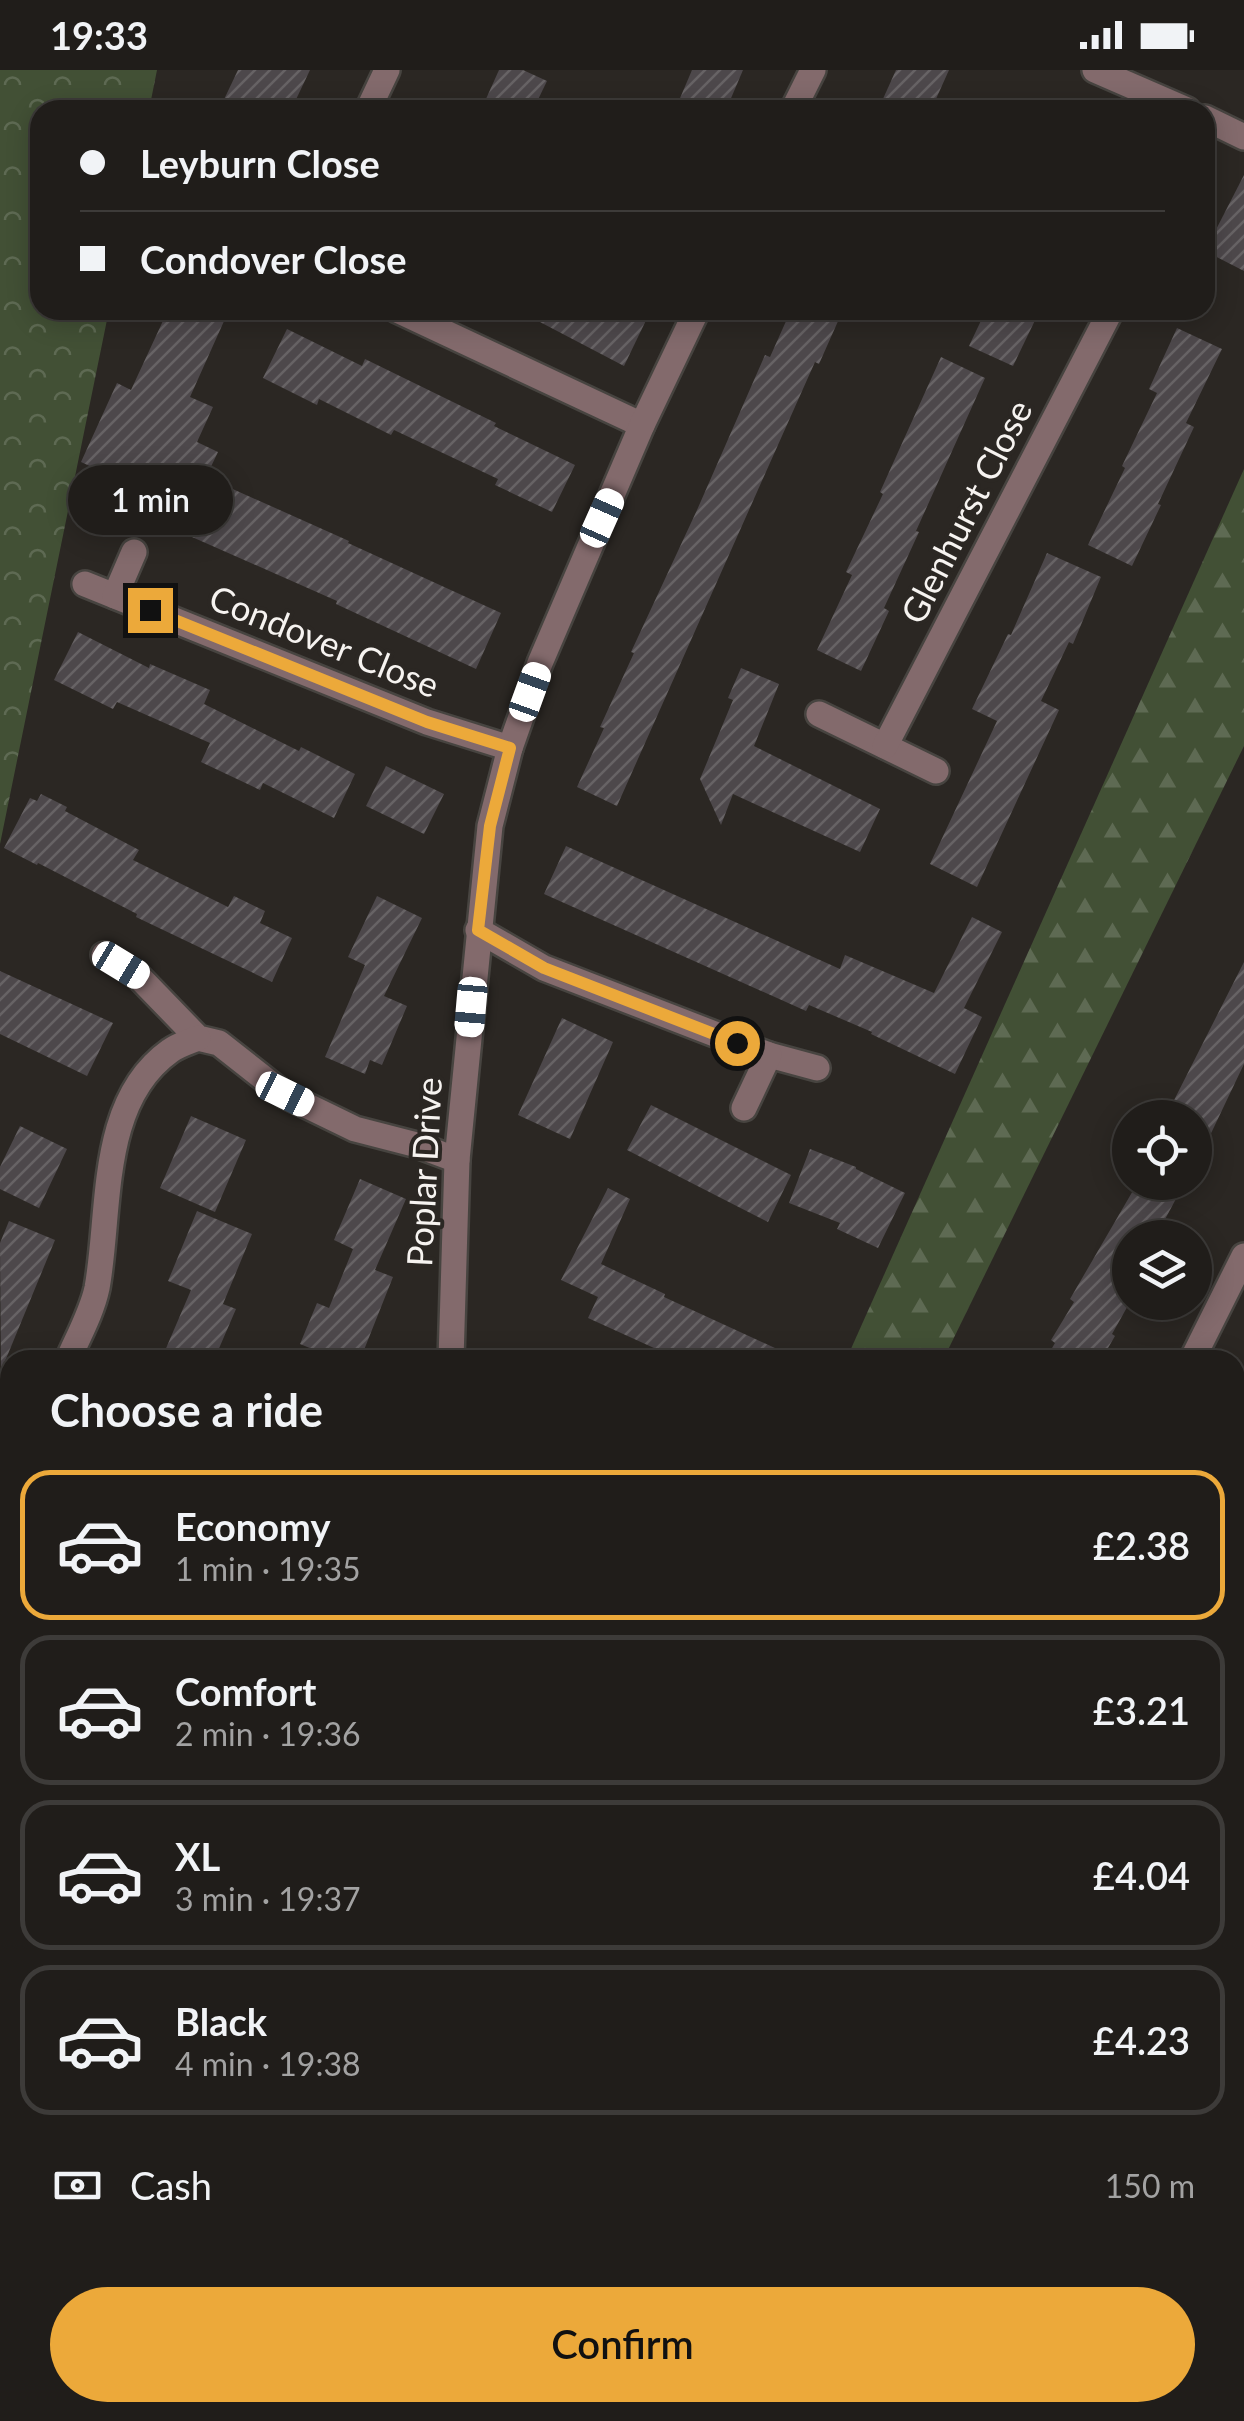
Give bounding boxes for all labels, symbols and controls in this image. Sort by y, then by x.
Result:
text: 19:33 [50,12,148,58]
text: Leyburn Close [140,140,380,186]
text: Condover Close [140,236,407,282]
street label: Glenhurst Close [891,392,1040,630]
callout: 1 min [68,465,232,535]
text: 1 min [111,480,190,519]
car [576,484,628,552]
street label: Condover Close [204,575,446,705]
route end [128,588,173,633]
car [506,659,554,725]
car [88,937,154,993]
car [453,976,489,1038]
route start [715,1021,760,1066]
car [251,1067,319,1121]
street label: Poplar Drive [397,1076,449,1268]
map controls [1112,1100,1212,1320]
button: locate [1112,1100,1212,1200]
button: layers [1112,1220,1212,1320]
text: Choose a ride [50,1383,323,1437]
icon: car [55,1500,145,1590]
text: Economy [175,1503,330,1549]
text: £2.38 [1093,1522,1190,1568]
text: 1 min · 19:35 [175,1549,361,1588]
icon: car [55,1665,145,1755]
text: Comfort [175,1668,316,1714]
text: £3.21 [1093,1687,1190,1733]
text: 2 min · 19:36 [175,1714,361,1753]
icon: car [55,1830,145,1920]
text: XL [175,1833,220,1879]
text: £4.04 [1093,1852,1190,1898]
text: 3 min · 19:37 [175,1879,361,1918]
icon: car [55,1995,145,2085]
text: Black [175,1998,267,2044]
text: £4.23 [1093,2017,1190,2063]
text: 4 min · 19:38 [175,2044,361,2083]
icon: cash [50,2158,105,2213]
text: Cash [130,2162,212,2208]
text: 150 m [1105,2166,1195,2205]
button: Confirm [50,2287,1195,2402]

